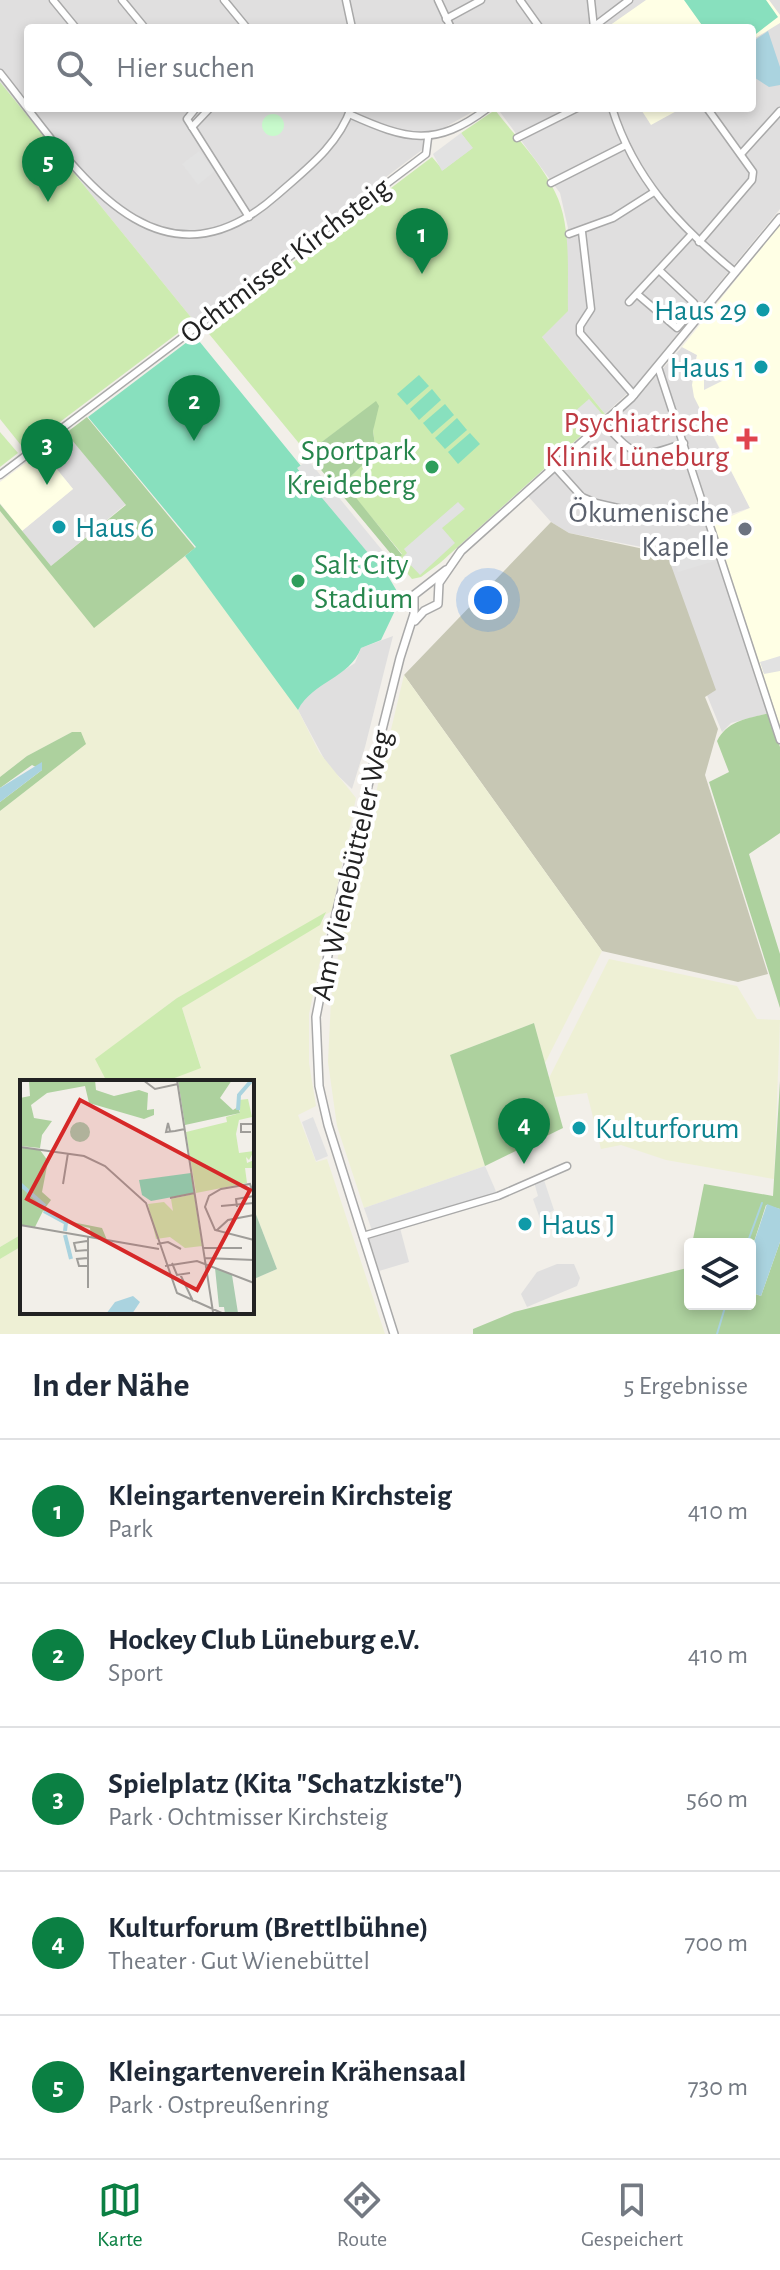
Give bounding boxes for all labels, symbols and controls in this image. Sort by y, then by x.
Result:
search box [24,24,756,112]
icon: search [52,46,96,90]
text: Hier suchen [116,53,255,83]
pin: 5 [22,136,74,202]
street label: Ochtmisser Kirchsteig [175,172,396,349]
pin: 1 [396,208,448,274]
place label: Haus 29 [654,296,747,326]
marker: Haus 29 [754,301,772,319]
place label: Haus 1 [670,353,745,383]
marker: Haus 1 [752,358,770,376]
pin: 2 [168,375,220,441]
place label: Psychiatrische Klinik Lüneburg [545,408,729,472]
pin: 3 [21,419,73,485]
marker: Psychiatrische Klinik Lüneburg [736,428,758,450]
place label: Sportpark Kreideberg [286,436,416,500]
marker: Sportpark Kreideberg [423,458,441,476]
place label: Ökumenische Kapelle [569,497,729,562]
place label: Haus 6 [75,513,154,543]
marker: Haus 6 [50,518,68,536]
marker: Ökumenische Kapelle [736,520,754,538]
place label: Salt City Stadium [314,550,413,614]
marker: Salt City Stadium [289,572,307,590]
your location [468,580,508,620]
street label: Am Wienebütteler Weg [306,727,398,1003]
inset map [20,1080,254,1314]
pin: 4 [498,1098,550,1164]
place label: Kulturforum [595,1114,740,1144]
marker: Kulturforum [570,1119,588,1137]
place label: Haus J [541,1210,615,1240]
marker: Haus J [516,1215,534,1233]
map controls [684,1238,756,1310]
button: layers [684,1238,756,1310]
text: In der Nähe [32,1369,189,1403]
text: 5 Ergebnisse [623,1373,748,1399]
text: Kleingartenverein Kirchsteig [108,1481,452,1511]
text: 1 [53,1498,63,1524]
text: 410 m [688,1498,748,1524]
text: Park [108,1516,153,1542]
text: Hockey Club Lüneburg e.V. [108,1625,420,1655]
text: 2 [52,1642,64,1668]
text: 410 m [688,1642,748,1668]
text: Sport [108,1660,163,1686]
text: Spielplatz (Kita "Schatzkiste") [108,1769,464,1799]
text: 3 [52,1786,64,1812]
text: 560 m [686,1786,748,1812]
text: Park · Ochtmisser Kirchsteig [108,1804,388,1830]
text: Kulturforum (Brettlbühne) [108,1913,429,1943]
text: 4 [51,1930,65,1956]
text: 700 m [685,1930,748,1956]
text: Theater · Gut Wienebüttel [108,1948,370,1974]
text: Kleingartenverein Krähensaal [108,2057,466,2087]
text: 5 [52,2074,64,2100]
text: 730 m [688,2074,748,2100]
text: Park · Ostpreußenring [108,2092,329,2118]
tab: Karte [97,2178,143,2252]
tab: Route [337,2178,387,2252]
tab: Gespeichert [581,2178,683,2252]

